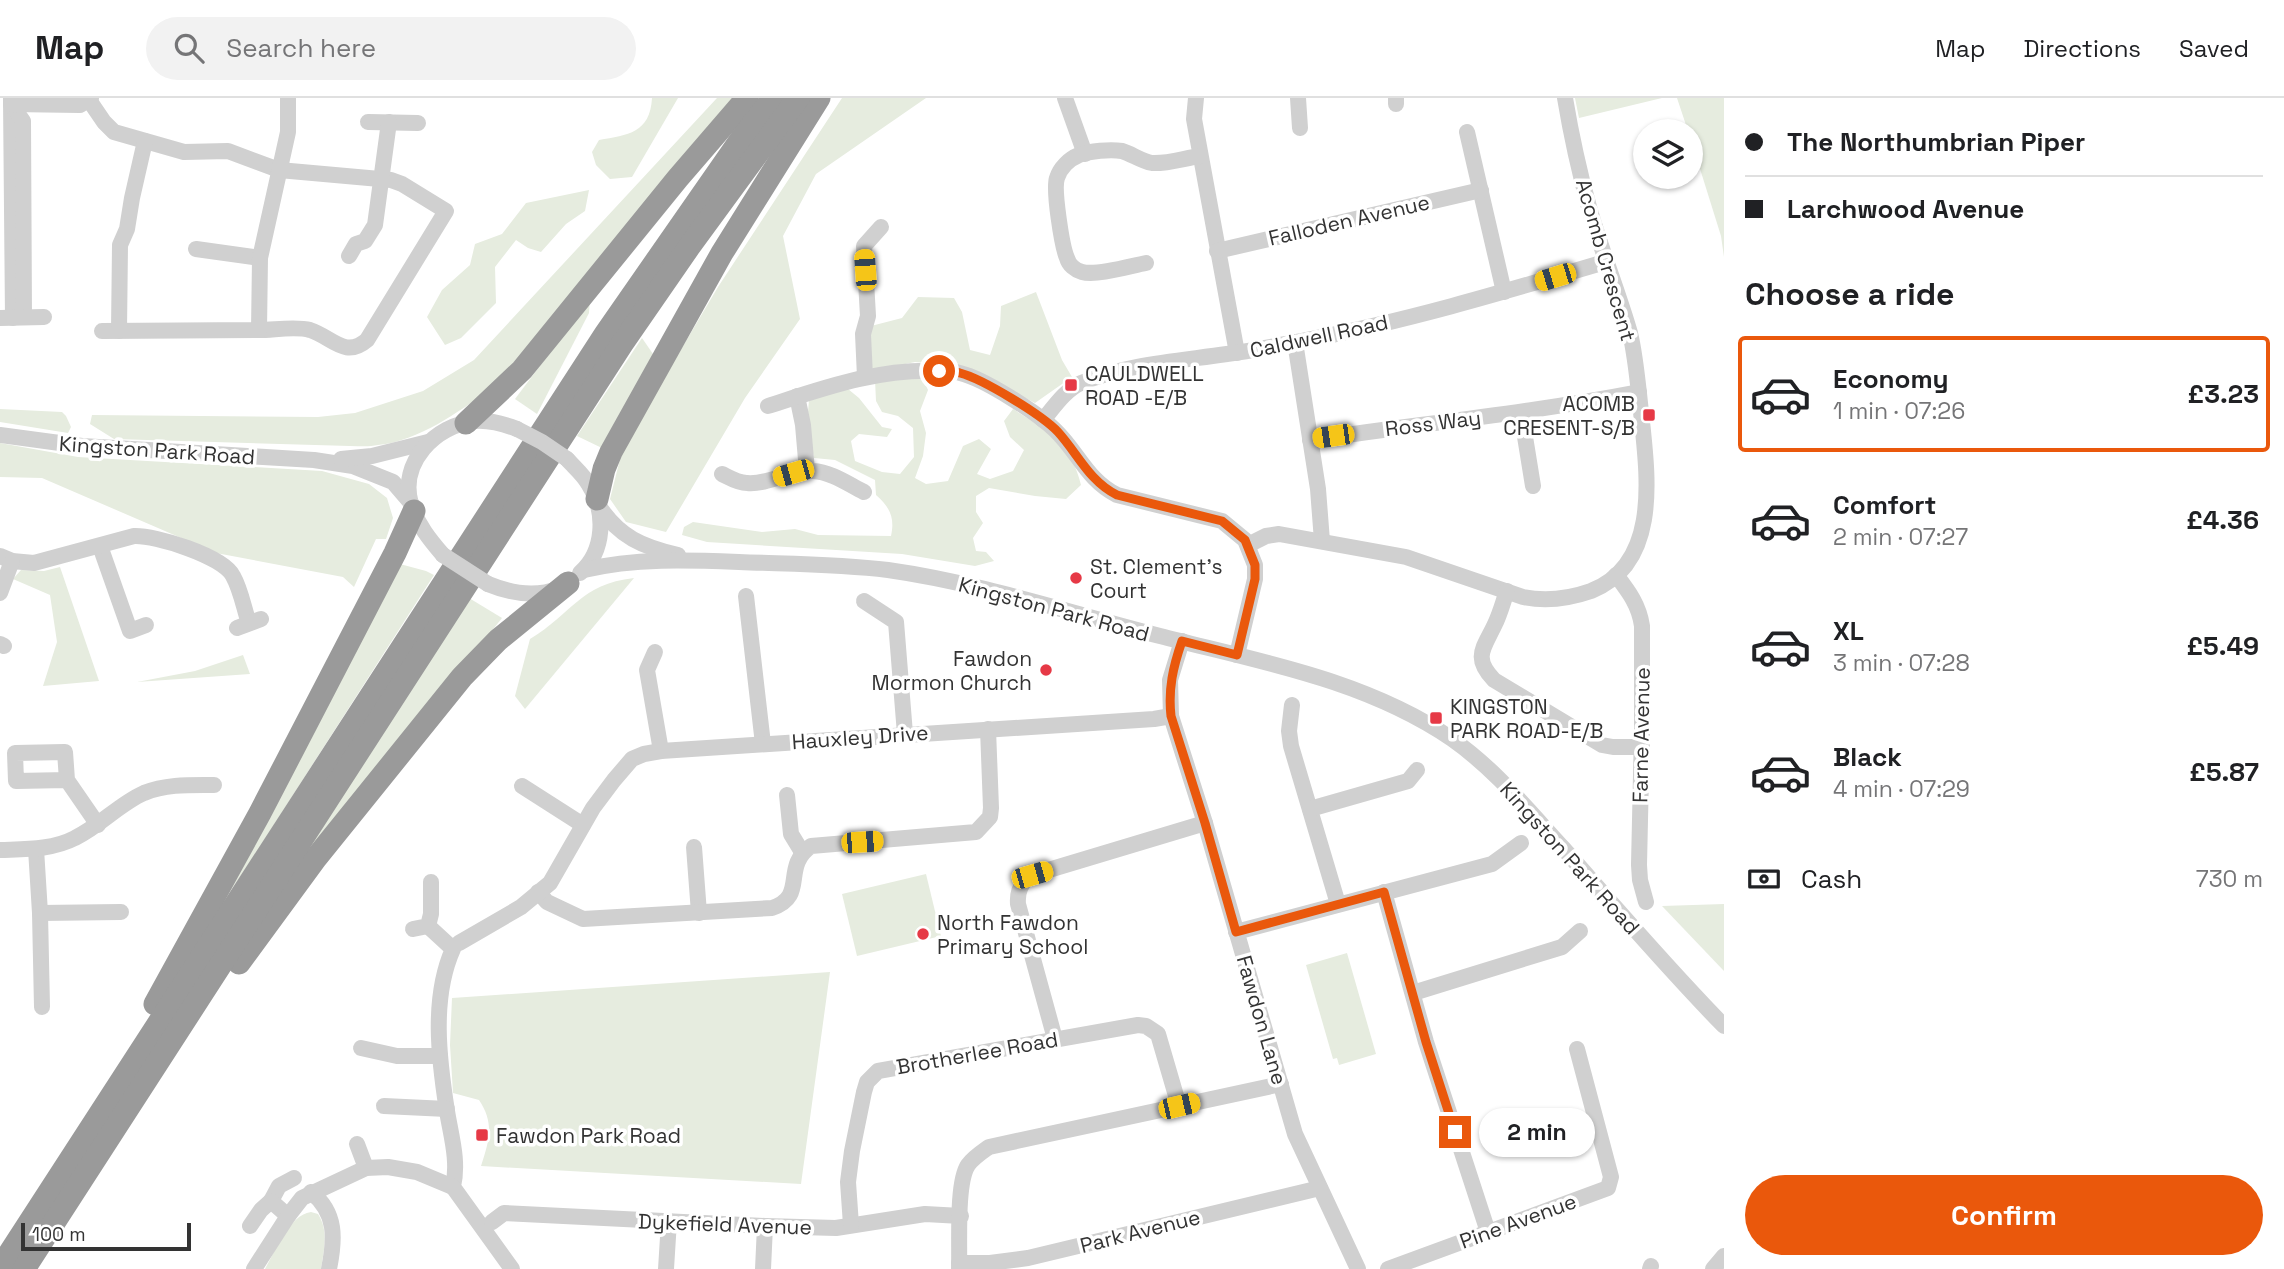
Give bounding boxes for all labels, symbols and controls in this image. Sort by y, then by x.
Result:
search box [146,17,636,80]
text: Map [35,27,104,69]
icon: search [170,29,208,67]
text: Search here [226,31,376,65]
text: Map [1935,33,1985,64]
text: Directions [2023,33,2141,64]
text: Saved [2179,33,2249,64]
map controls [1633,119,1703,189]
button: layers [1633,119,1703,189]
text: The Northumbrian Piper [1787,125,2085,159]
street label: Acomb Crescent [1570,176,1642,344]
street label: Falloden Avenue [1266,188,1432,252]
text: Larchwood Avenue [1787,192,2024,226]
car [854,248,877,292]
car [1532,261,1579,293]
text: Choose a ride [1745,274,1955,314]
street label: Caldwell Road [1247,308,1391,364]
route start [923,355,955,387]
place label: CAULDWELL ROAD -E/B [1085,360,1204,411]
text: Economy [1833,362,1949,396]
icon: car [1749,363,1812,426]
marker: CAULDWELL ROAD -E/B [1063,377,1079,393]
text: £3.23 [2188,377,2259,411]
place label: ACOMB CRESENT-S/B [1503,390,1635,441]
text: 1 min · 07:26 [1833,396,1965,426]
street label: Ross Way [1383,404,1483,442]
marker: ACOMB CRESENT-S/B [1641,407,1657,423]
car [1311,423,1356,449]
street label: Kingston Park Road [58,430,256,470]
car [770,457,817,489]
text: Comfort [1833,488,1936,522]
icon: car [1749,489,1812,552]
text: £4.36 [2186,503,2259,537]
text: 2 min · 07:27 [1833,522,1968,552]
place label: St. Clement’s Court [1090,553,1223,604]
marker: St. Clement’s Court [1068,570,1084,586]
street label: Kingston Park Road [956,571,1152,647]
text: XL [1833,614,1864,648]
icon: car [1749,615,1812,678]
text: £5.49 [2186,629,2259,663]
place label: Fawdon Mormon Church [872,645,1032,696]
text: 3 min · 07:28 [1833,648,1970,678]
marker: Fawdon Mormon Church [1038,662,1054,678]
street label: Farne Avenue [1626,667,1656,803]
place label: KINGSTON PARK ROAD-E/B [1450,693,1603,744]
marker: KINGSTON PARK ROAD-E/B [1428,710,1444,726]
street label: Hauxley Drive [791,719,929,755]
text: Black [1833,740,1902,774]
icon: car [1749,741,1812,804]
text: £5.87 [2189,755,2259,789]
text: 4 min · 07:29 [1833,774,1970,804]
street label: Kingston Park Road [1494,776,1646,940]
car [841,830,884,854]
car [1009,859,1056,891]
icon: cash [1745,860,1783,898]
text: Cash [1801,862,1862,896]
text: 730 m [2196,864,2263,894]
place label: North Fawdon Primary School [937,909,1088,960]
marker: North Fawdon Primary School [915,926,931,942]
street label: Fawdon Lane [1231,952,1293,1088]
street label: Brotherlee Road [894,1025,1060,1081]
car [1157,1091,1202,1121]
callout: 2 min [1480,1108,1595,1156]
route end [1439,1116,1471,1148]
text: 2 min [1507,1117,1567,1147]
place label: Fawdon Park Road [496,1122,681,1149]
marker: Fawdon Park Road [474,1127,490,1143]
button: Confirm [1745,1175,2263,1255]
street label: Pine Avenue [1456,1187,1580,1255]
street label: Park Avenue [1077,1203,1203,1259]
street label: Dykefield Avenue [638,1207,812,1241]
scale bar [21,1220,191,1252]
text: 100 m [32,1222,86,1247]

